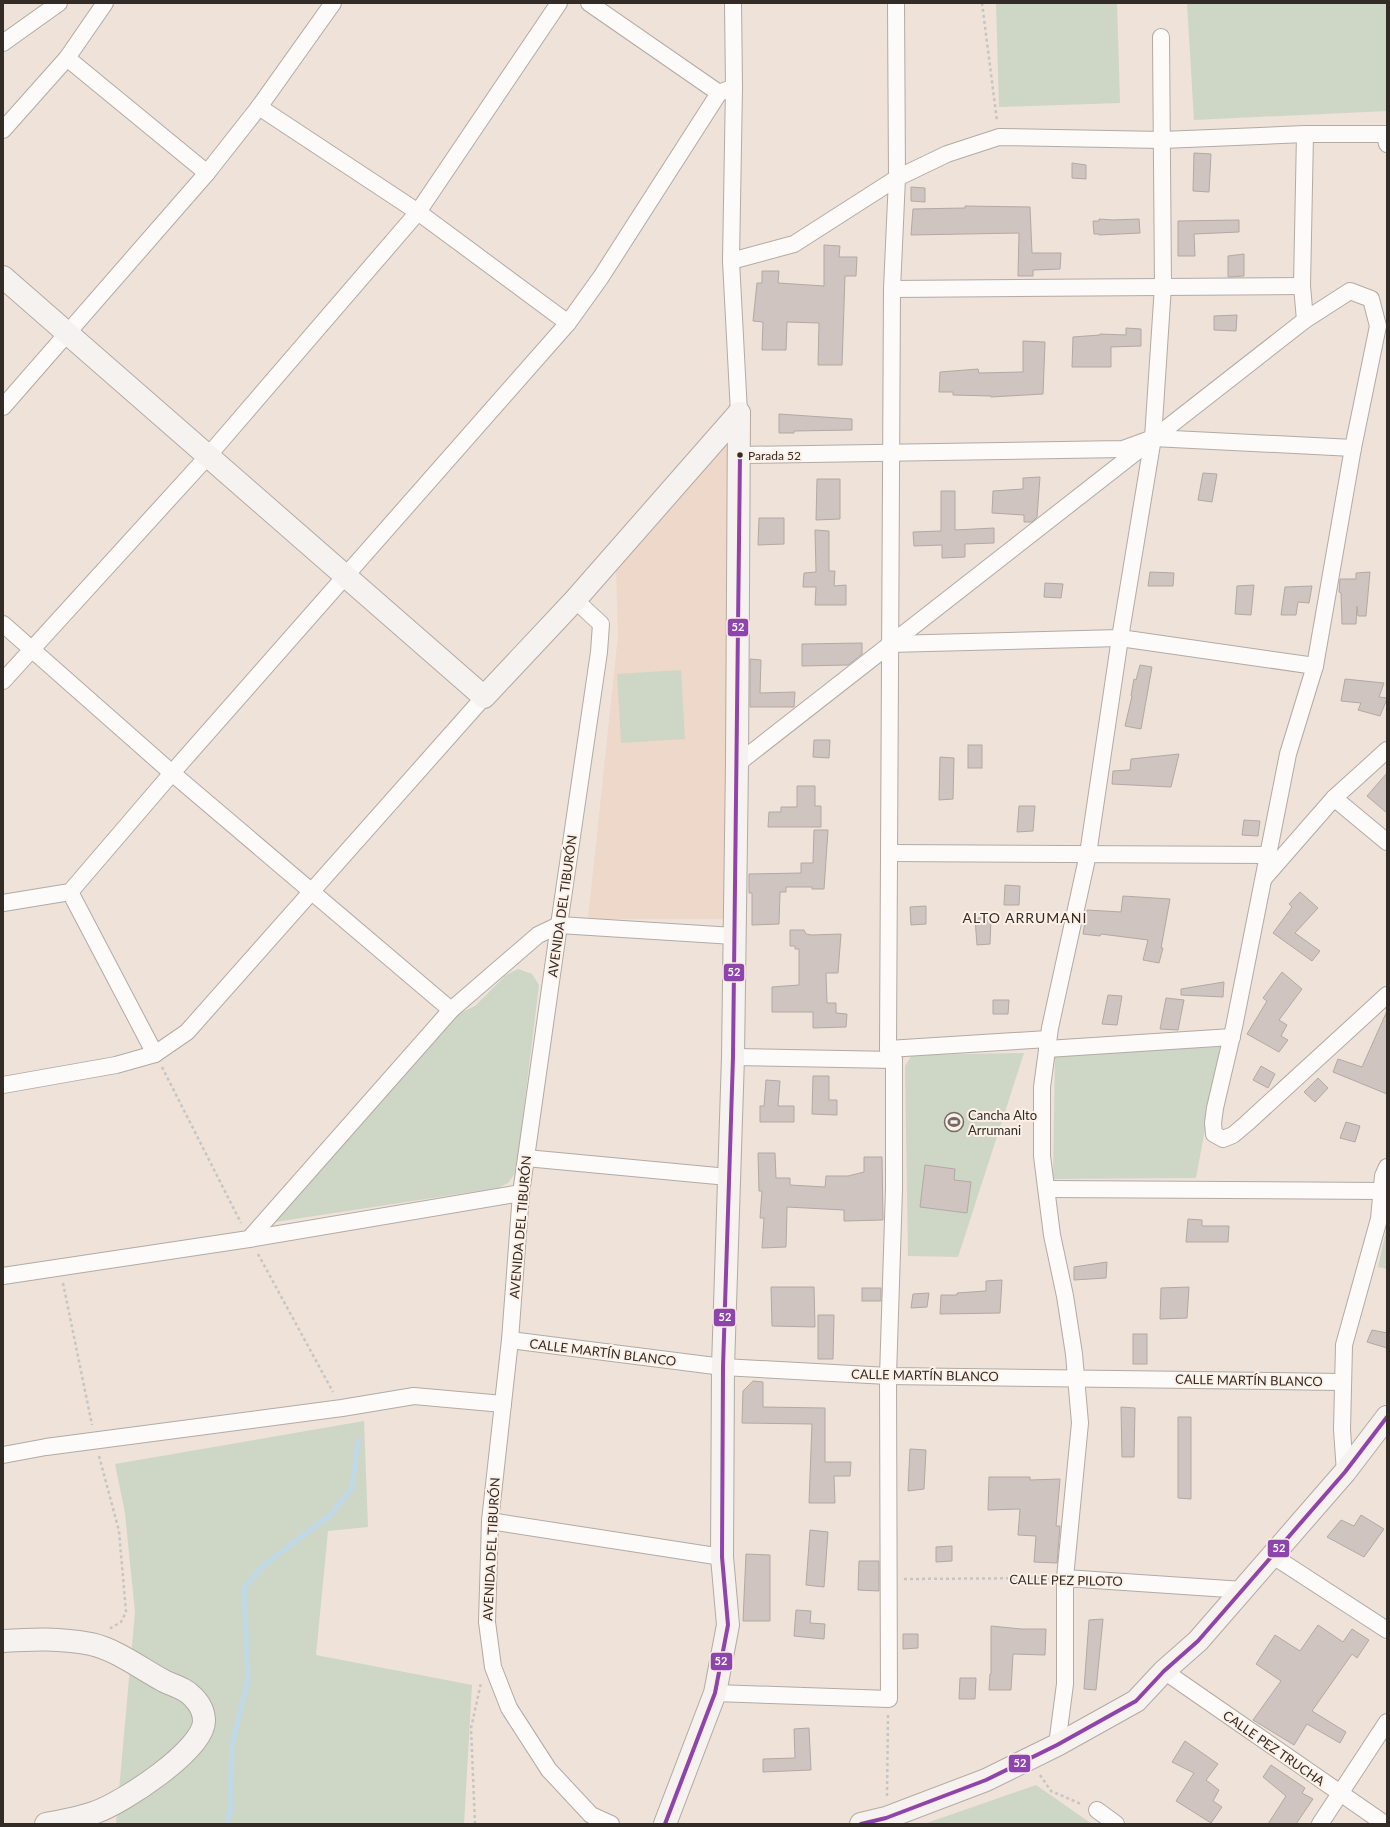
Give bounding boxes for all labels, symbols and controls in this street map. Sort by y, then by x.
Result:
place label: Parada 52 [748,448,801,463]
marker: Parada 52 [735,450,745,460]
line badge: 52 [727,618,749,637]
text: 52 [732,620,744,633]
street label: AVENIDA DEL TIBURÓN [544,834,580,978]
district label: ALTO ARRUMANI [963,909,1087,926]
line badge: 52 [723,963,745,982]
text: 52 [728,965,740,978]
place label: Cancha Alto Arrumani [968,1107,1037,1138]
sports icon: Cancha Alto Arrumani [943,1111,965,1133]
street label: AVENIDA DEL TIBURÓN [506,1155,534,1299]
line badge: 52 [713,1308,736,1327]
text: 52 [719,1310,731,1323]
street label: CALLE MARTÍN BLANCO [529,1335,677,1369]
street label: CALLE MARTÍN BLANCO [851,1366,999,1384]
street label: CALLE MARTÍN BLANCO [1175,1371,1323,1389]
street label: AVENIDA DEL TIBURÓN [479,1477,503,1621]
line badge: 52 [1267,1539,1290,1558]
text: 52 [1273,1541,1285,1554]
street label: CALLE PEZ PILOTO [1009,1571,1123,1589]
line badge: 52 [710,1652,733,1671]
text: 52 [715,1654,727,1667]
street label: CALLE PEZ TRUCHA [1220,1707,1328,1789]
line badge: 52 [1008,1754,1031,1773]
text: 52 [1014,1756,1026,1769]

